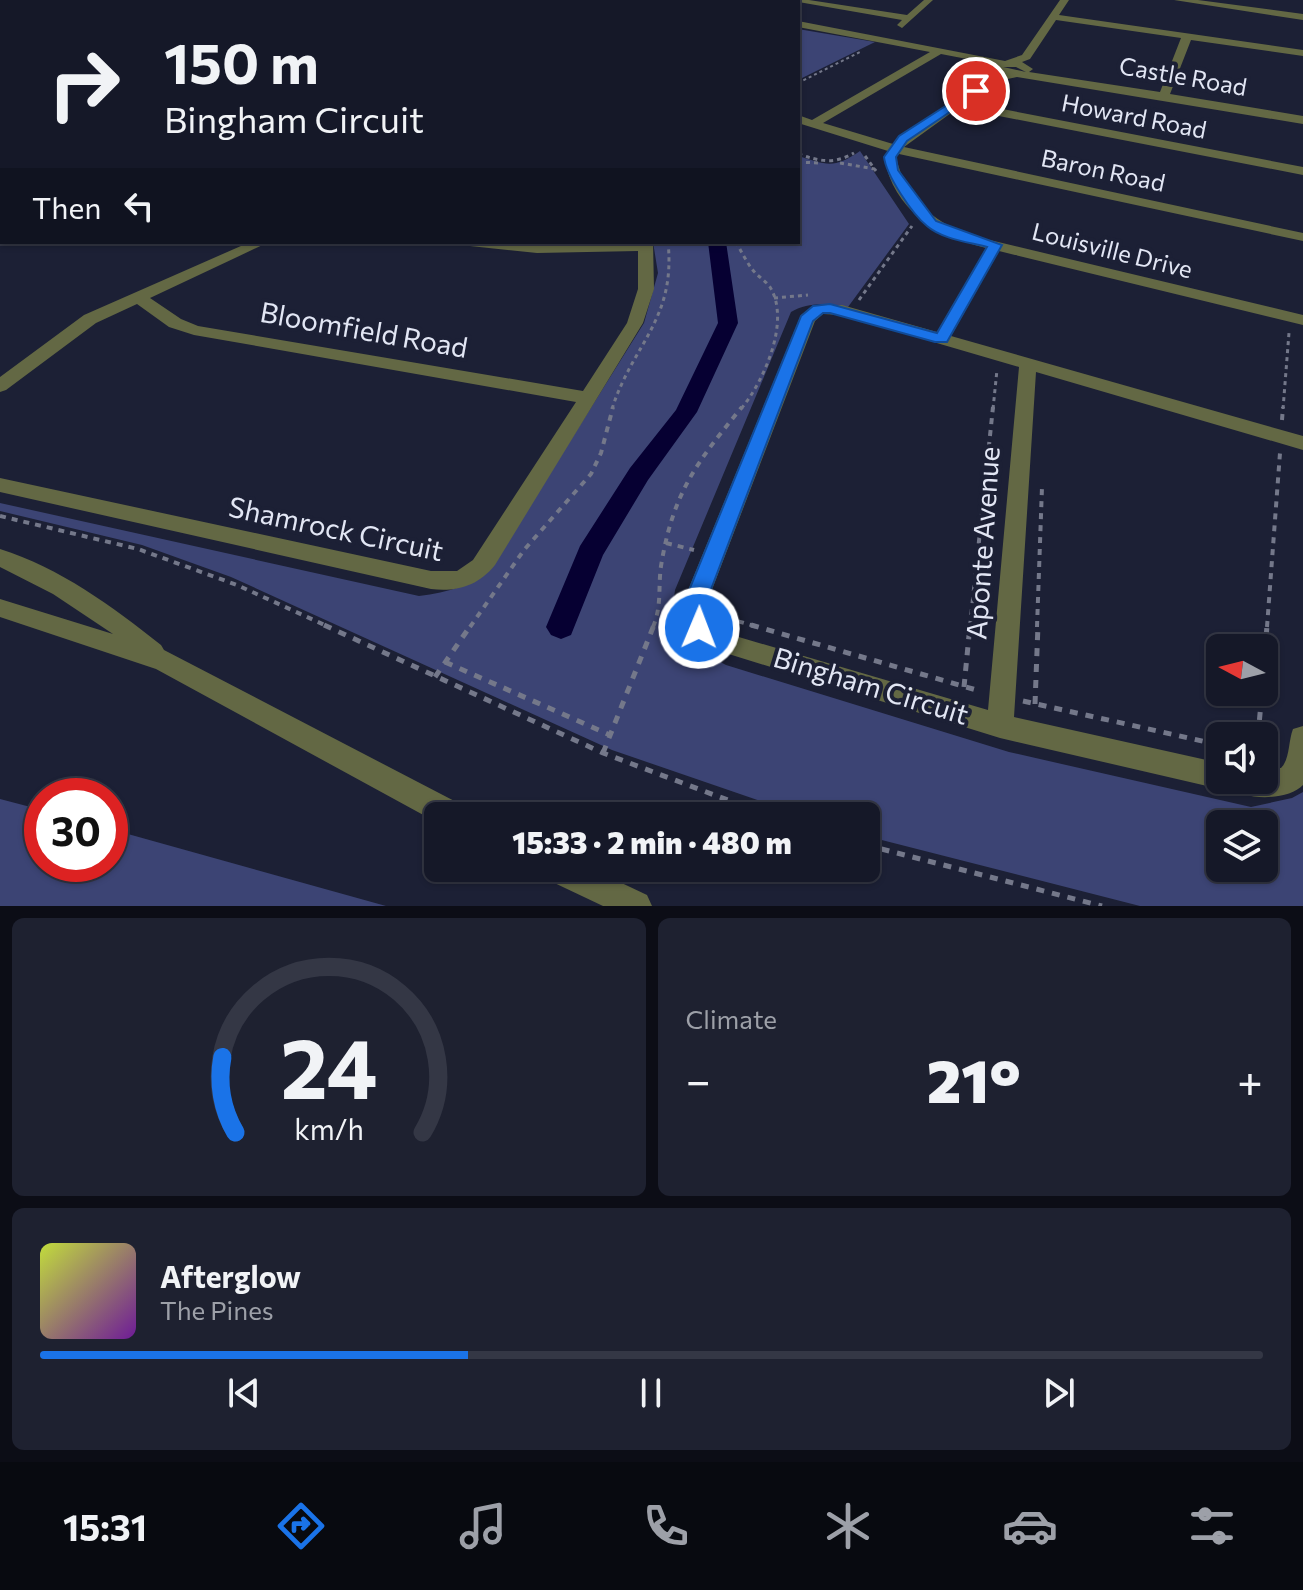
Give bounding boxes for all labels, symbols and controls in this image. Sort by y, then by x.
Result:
text: 150 m [164,27,319,96]
icon: right [32,32,136,136]
street label: Castle Road [1117,50,1249,101]
pin [942,57,1010,125]
icon: arrive [954,69,998,113]
street label: Howard Road [1059,87,1209,144]
text: Bingham Circuit [164,96,424,140]
street label: Baron Road [1039,142,1168,197]
icon: left [117,184,161,228]
text: Then [32,188,101,225]
street label: Louisville Drive [1029,216,1196,283]
street label: Bloomfield Road [258,294,471,364]
street label: Aponte Avenue [958,445,1006,641]
street label: Shamrock Circuit [226,489,447,567]
position arrow [657,586,741,670]
north arrow [1206,634,1278,706]
map controls [1206,634,1278,882]
street label: Bingham Circuit [770,639,973,731]
button: sound [1206,722,1278,794]
speed limit sign: 30 [24,778,128,882]
button: layers [1206,810,1278,882]
text: 15:33 · 2 min · 480 m [512,823,792,860]
text: Climate [686,1003,777,1034]
text: 24 [280,1014,377,1116]
text: 21° [927,1042,1021,1115]
text: − [686,1052,711,1106]
text: + [1237,1052,1263,1106]
text: km/h [294,1111,364,1146]
text: Afterglow [160,1257,301,1294]
text: The Pines [160,1294,274,1325]
icon: previous [222,1371,266,1415]
icon: pause [629,1371,673,1415]
icon: next [1037,1371,1081,1415]
icon: directions [273,1498,329,1554]
icon: music [455,1498,511,1554]
icon: phone [638,1498,694,1554]
icon: climate [820,1498,876,1554]
icon: car [1002,1498,1058,1554]
icon: filters [1184,1498,1240,1554]
text: 15:31 [63,1504,147,1548]

